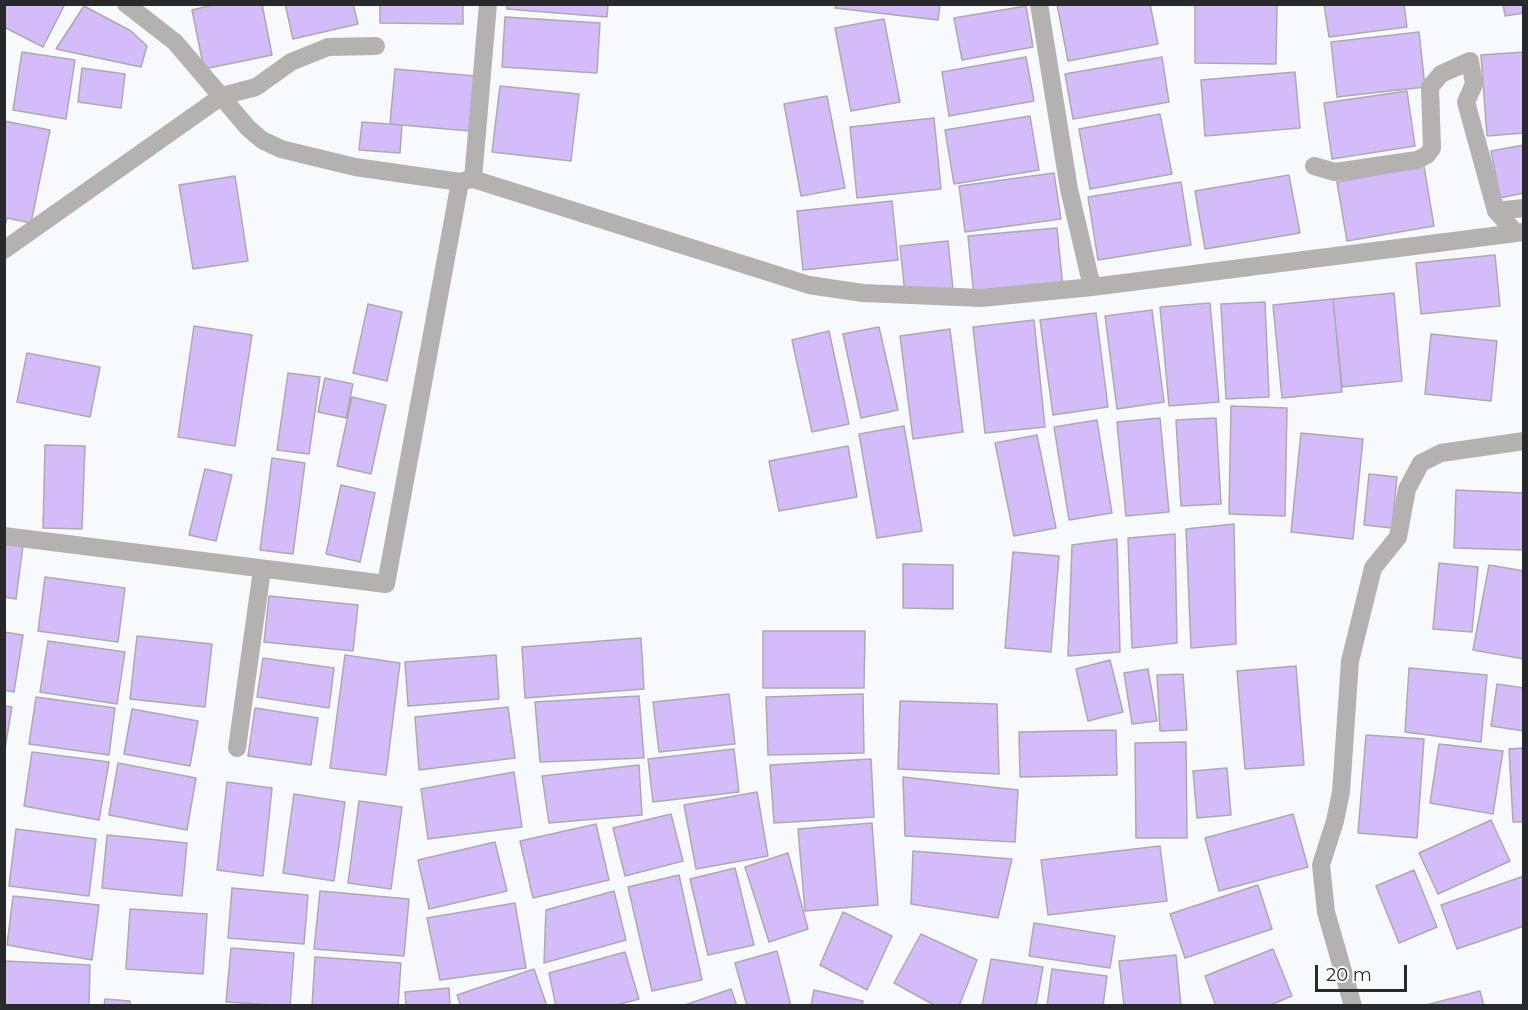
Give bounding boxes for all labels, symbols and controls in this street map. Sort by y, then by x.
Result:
scale bar [1318,953,1410,991]
text: 20 m [1326,964,1372,986]

